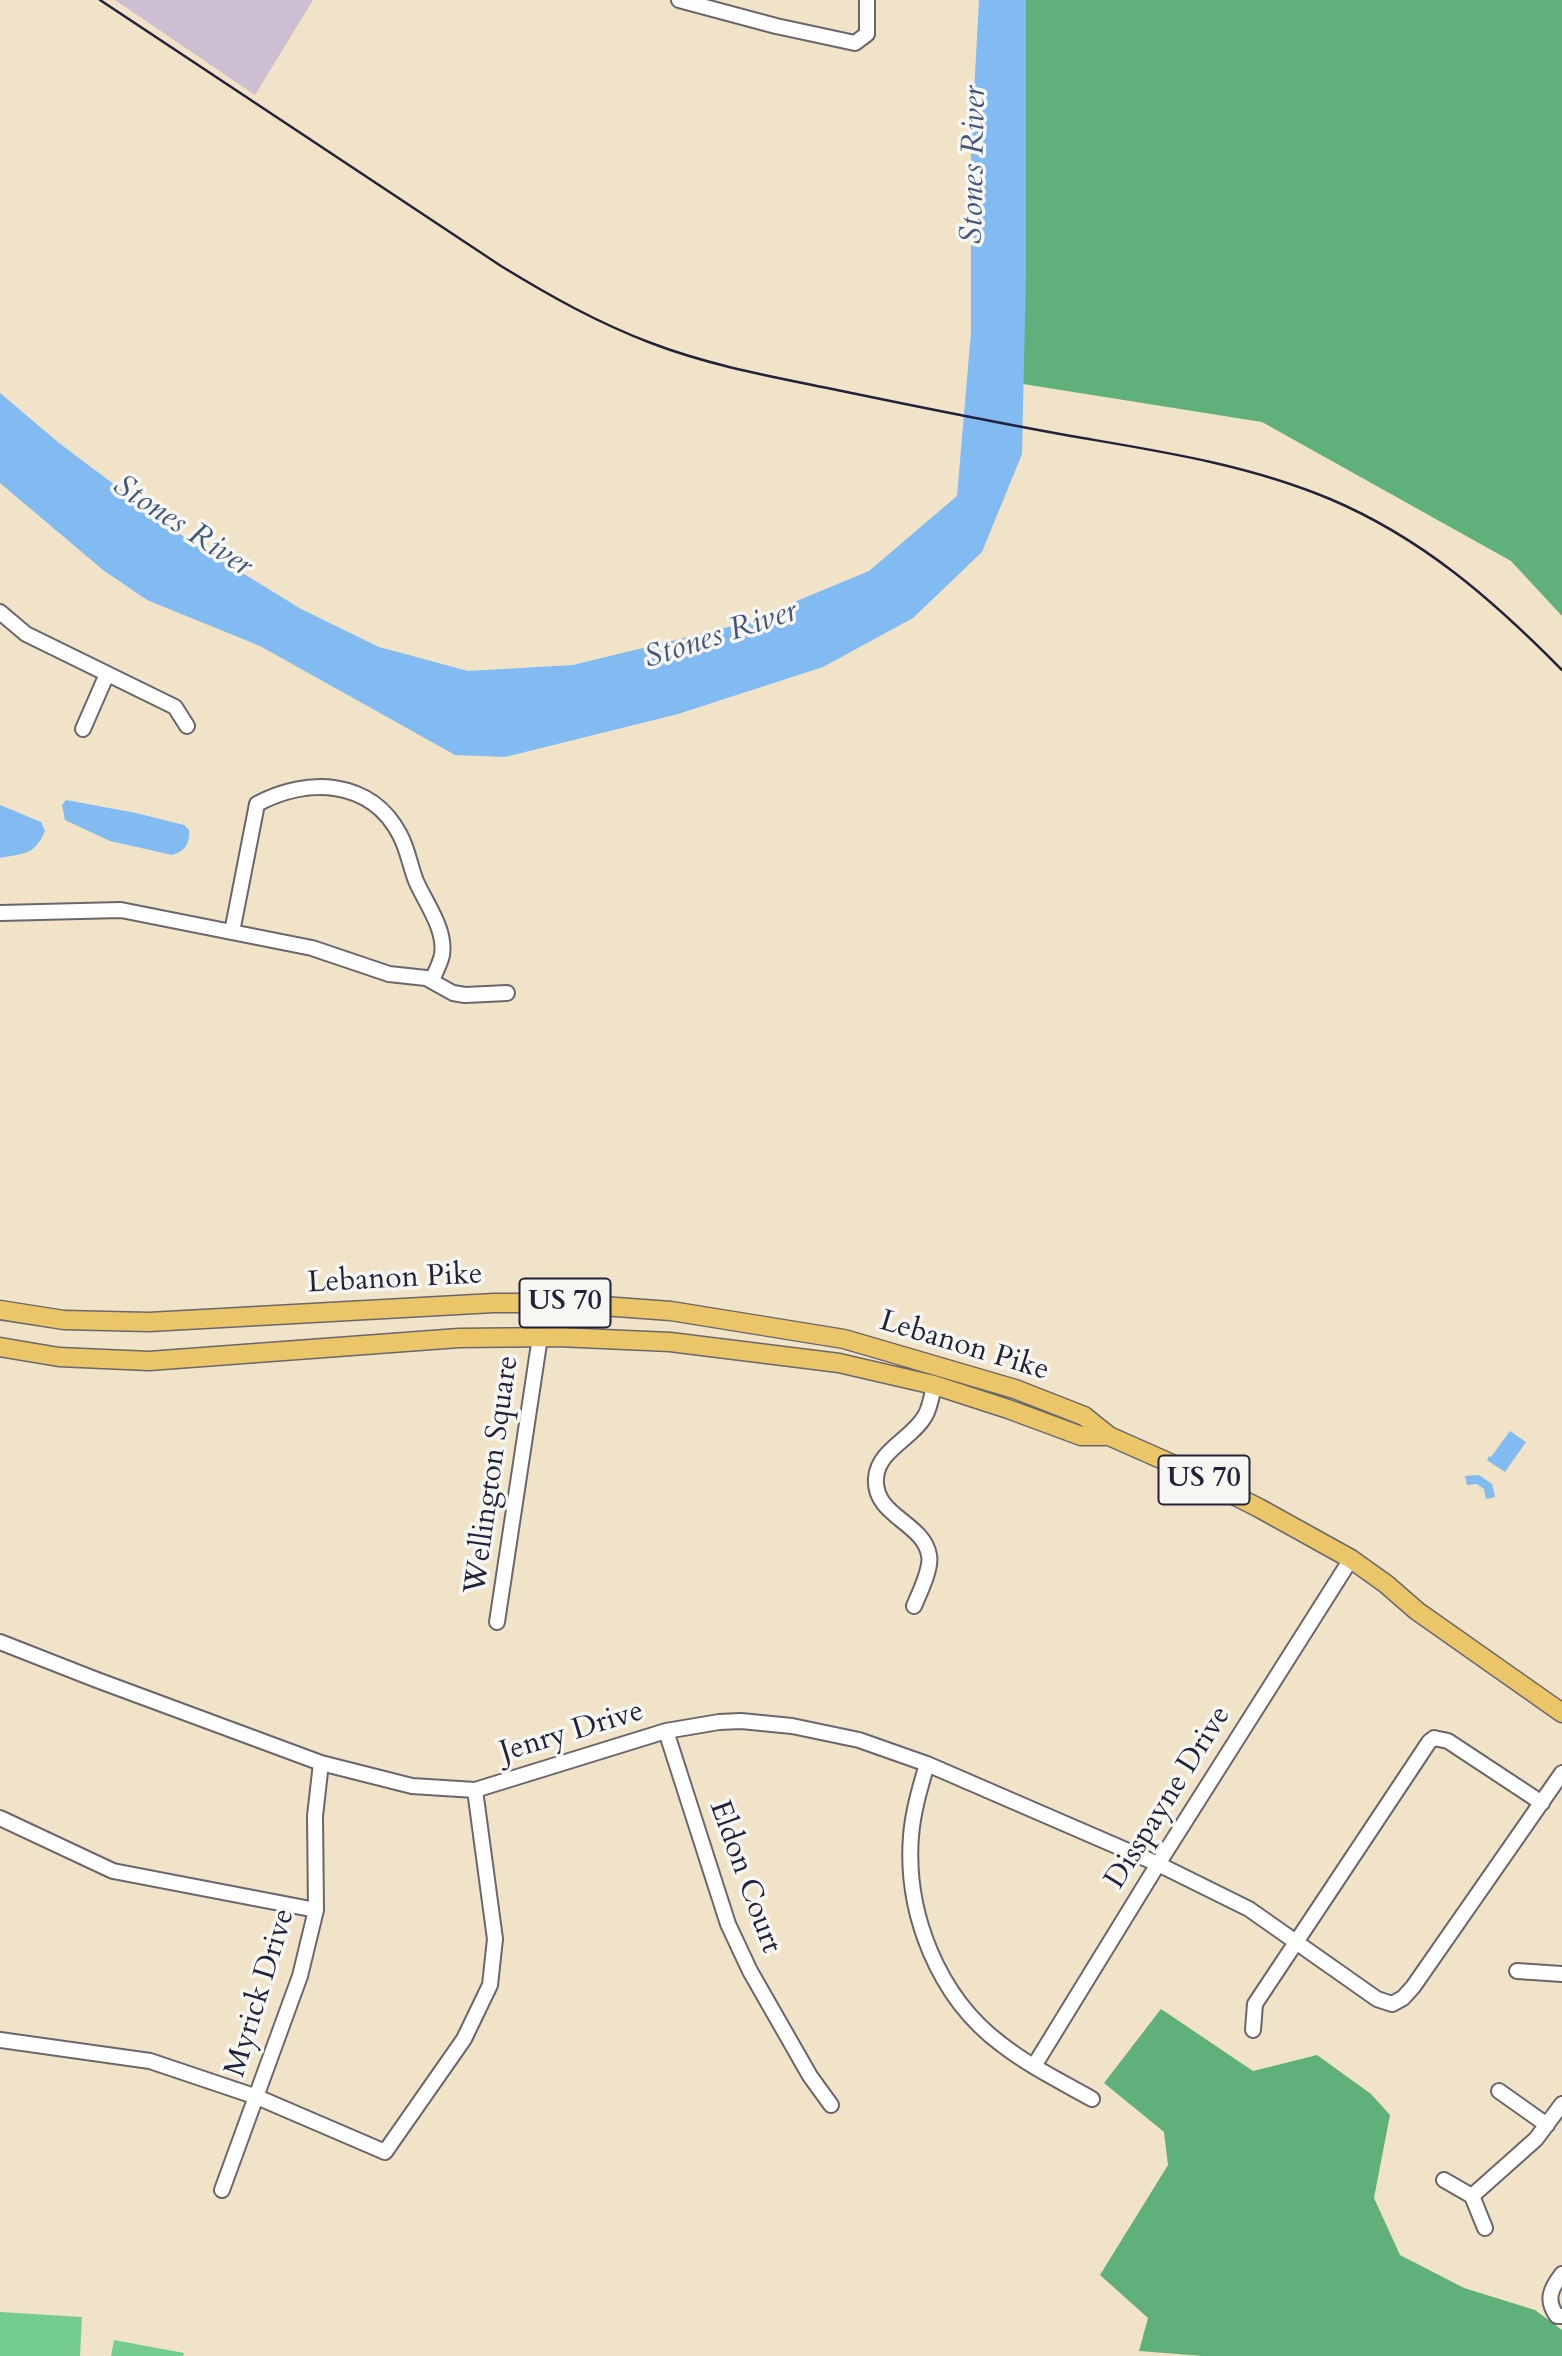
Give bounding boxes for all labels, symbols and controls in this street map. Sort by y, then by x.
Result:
water label: Stones River [954,85,996,245]
water label: Stones River [105,468,259,586]
water label: Stones River [640,593,802,679]
street label: Lebanon Pike [307,1257,483,1303]
road number: US 70 [520,1278,610,1328]
street label: Lebanon Pike [875,1304,1053,1390]
street label: Wellington Square [458,1354,528,1596]
road number: US 70 [1158,1456,1250,1504]
street label: Jenry Drive [496,1694,648,1772]
street label: Disspayne Drive [1098,1700,1240,1896]
street label: Eldon Court [700,1796,788,1958]
street label: Myrick Drive [218,1905,304,2081]

